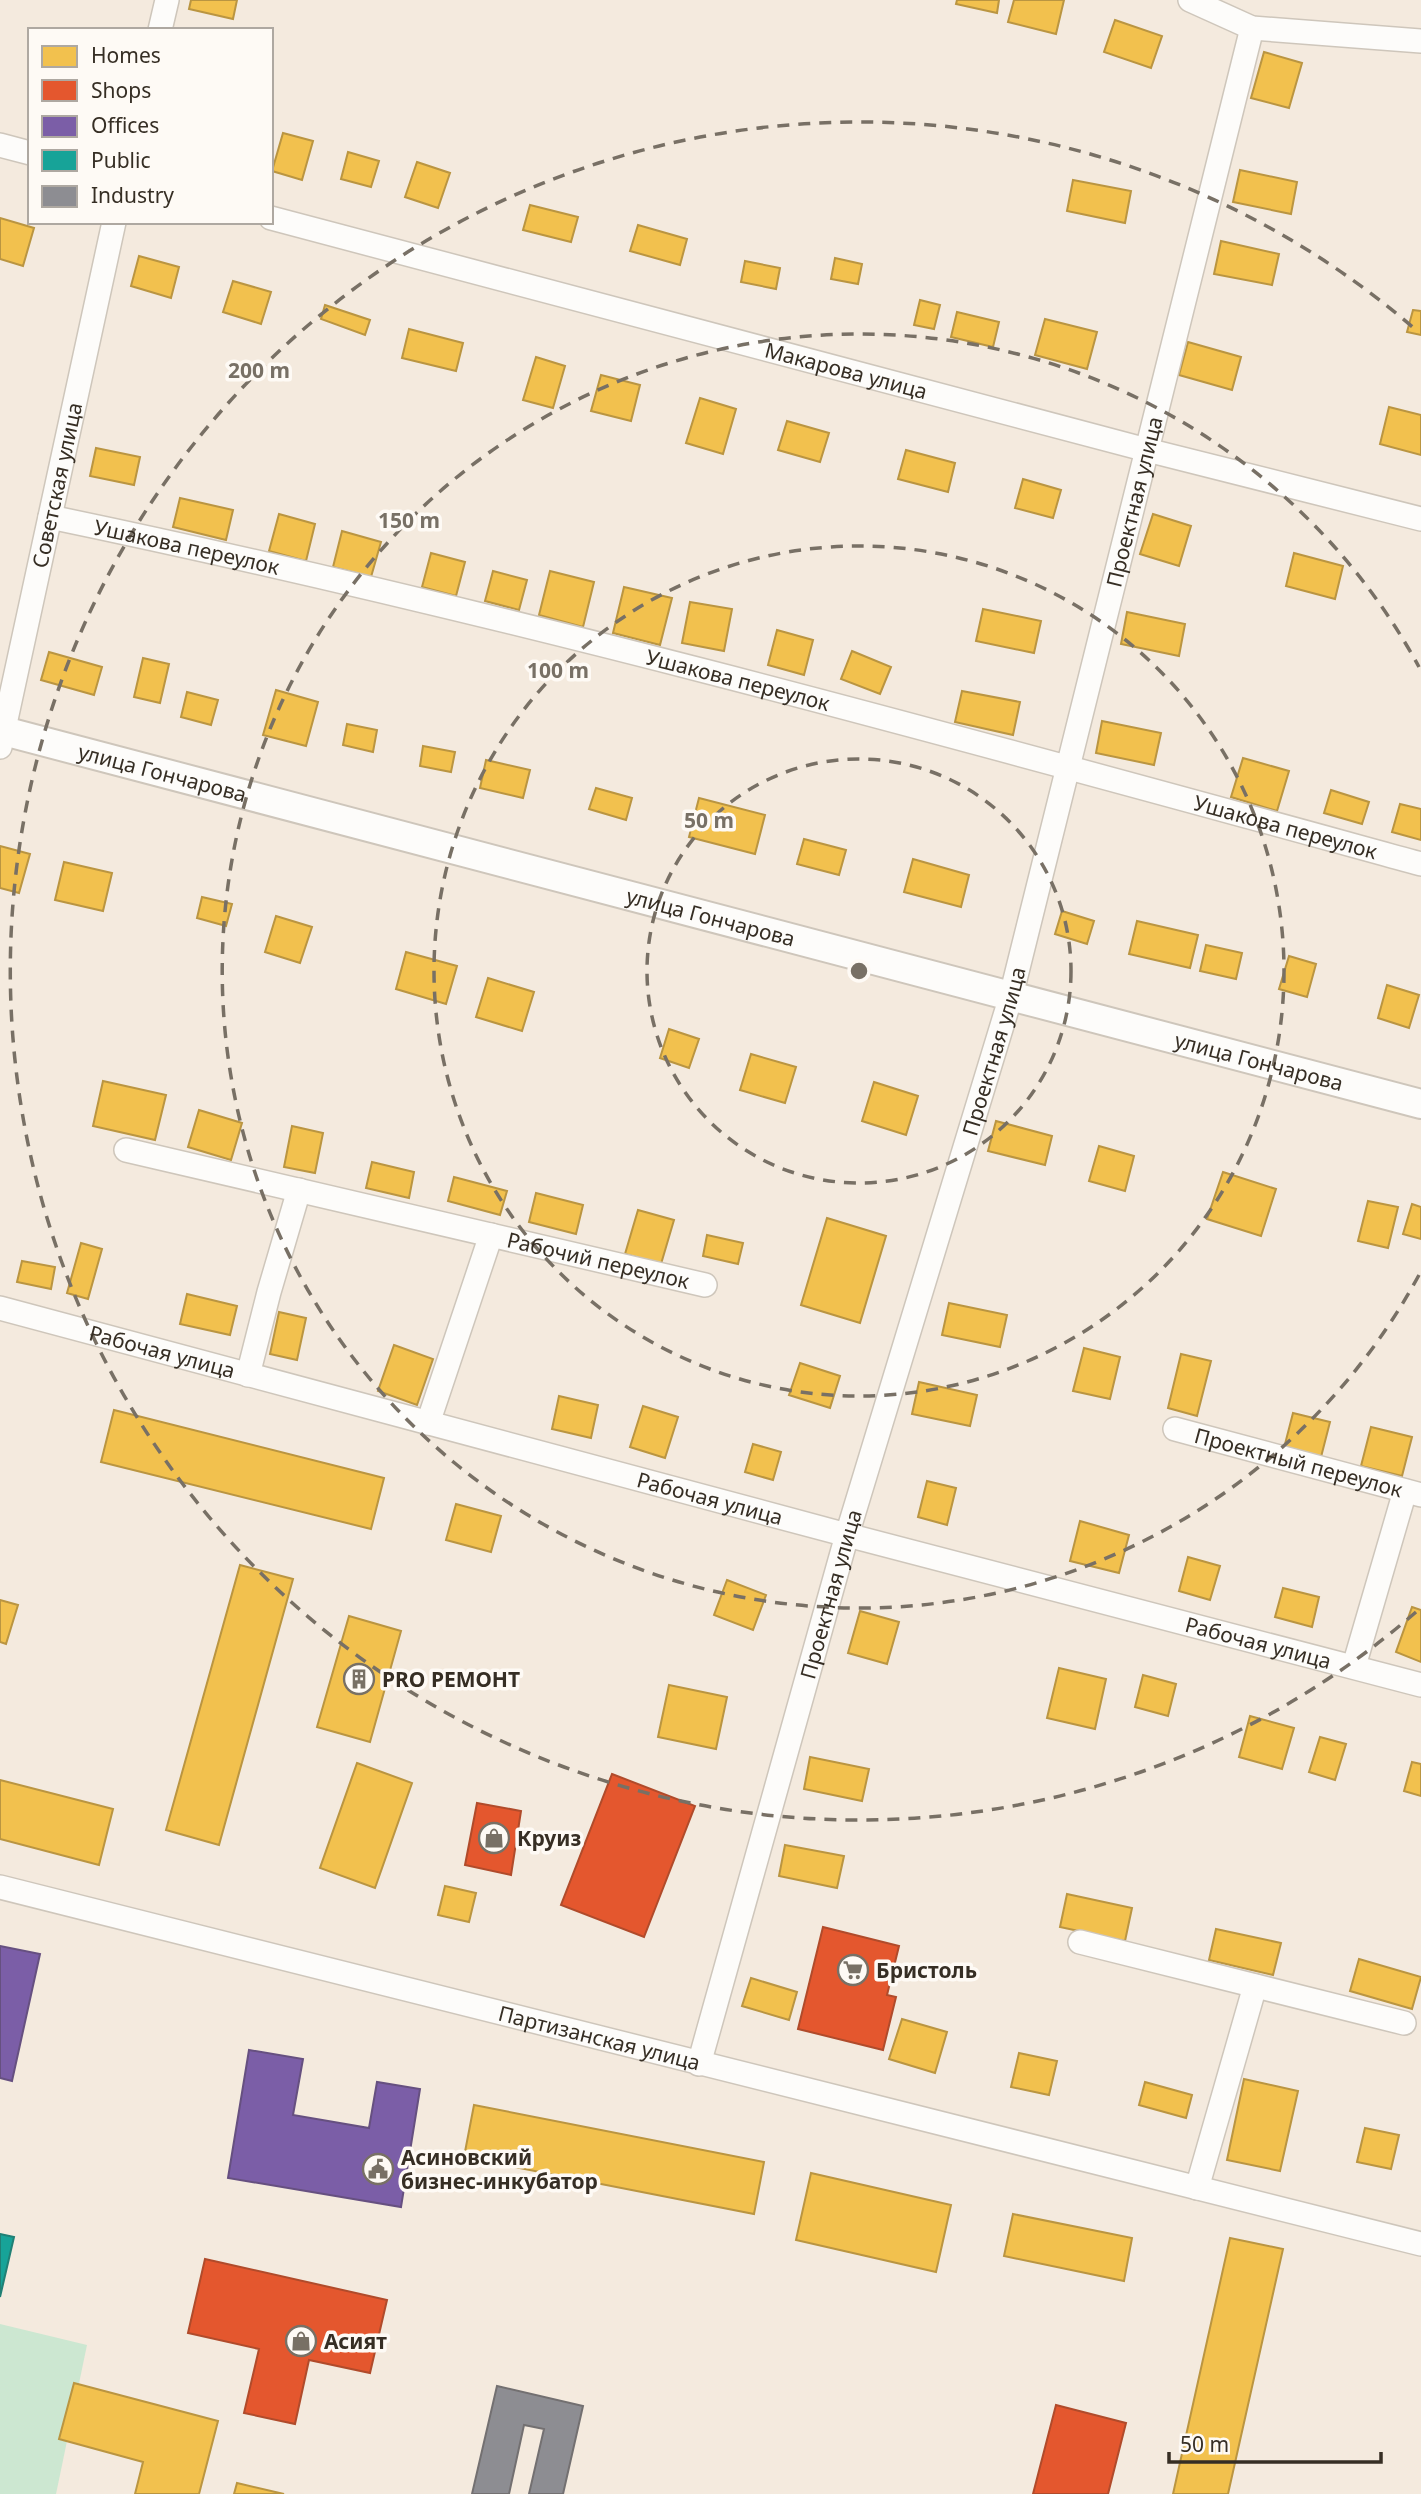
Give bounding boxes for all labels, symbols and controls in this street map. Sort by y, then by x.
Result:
legend [28,28,273,224]
text: Homes [91,41,161,69]
text: Shops [91,76,151,104]
text: Offices [91,111,159,139]
text: Public [91,146,151,174]
text: Industry [91,181,174,209]
street label: Макарова улица [762,335,930,405]
text: 200 m [228,356,290,384]
street label: Советская улица [25,400,88,570]
street label: Проектная улица [1099,414,1169,590]
text: 150 m [378,506,440,534]
street label: Ушакова переулок [92,513,282,581]
street label: Ушакова переулок [643,643,833,717]
text: 100 m [527,656,589,684]
street label: улица Гончарова [75,737,250,808]
street label: Ушакова переулок [1191,788,1380,865]
text: 50 m [684,806,734,834]
street label: улица Гончарова [624,882,798,953]
centre of rings [847,959,871,983]
street label: Проектная улица [955,964,1032,1139]
street label: улица Гончарова [1172,1026,1346,1097]
street label: Рабочий переулок [504,1225,692,1295]
street label: Рабочая улица [86,1319,238,1384]
street label: Проектный переулок [1192,1421,1406,1503]
street label: Рабочая улица [634,1465,786,1531]
street label: Проектная улица [793,1506,868,1682]
street label: Рабочая улица [1182,1610,1334,1675]
building icon: PRO РЕМОНТ [342,1662,376,1696]
place label: PRO РЕМОНТ [382,1665,520,1693]
shop icon: Круиз [477,1821,511,1855]
place label: Круиз [517,1824,581,1852]
supermarket icon: Бристоль [836,1953,870,1987]
place label: Бристоль [876,1956,977,1984]
street label: Партизанская улица [495,1999,703,2076]
place label: Асиновский бизнес-инкубатор [401,2143,598,2195]
public building icon: Асиновский бизнес-инкубатор [361,2152,395,2186]
shop icon: Асият [284,2324,318,2358]
place label: Асият [324,2327,387,2355]
scale bar [1169,2420,1381,2464]
text: 50 m [1180,2430,1229,2458]

